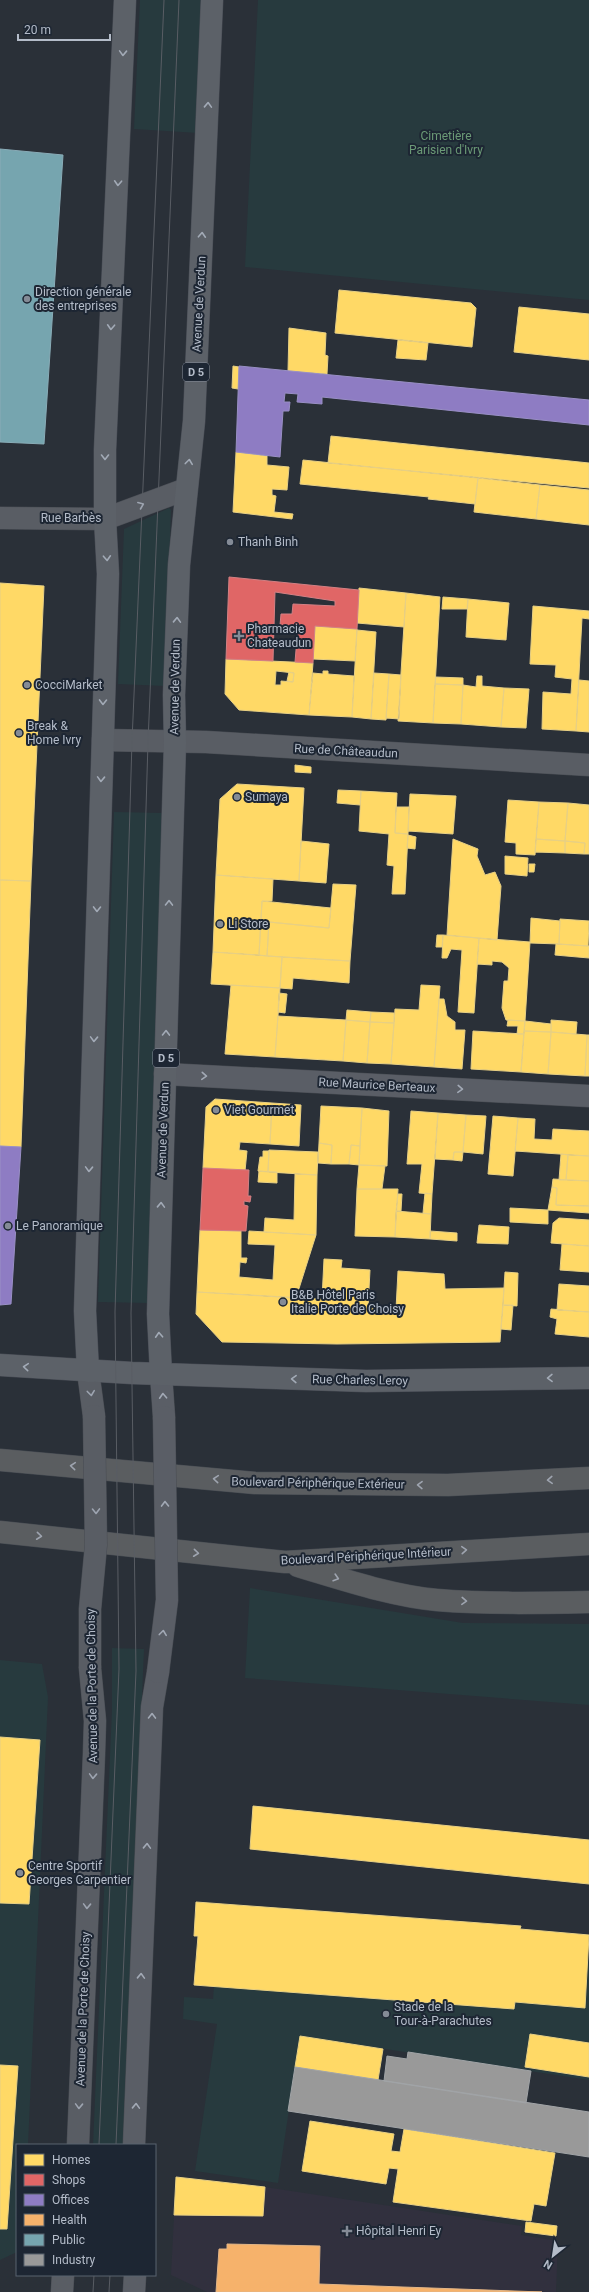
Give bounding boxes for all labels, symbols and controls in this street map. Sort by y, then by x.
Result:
scale bar [18,16,110,42]
text: 20 m [24,23,51,37]
one-way arrow [119,50,127,56]
one-way arrow [204,102,212,108]
park label: Cimetière Parisien d'Ivry [409,129,483,157]
one-way arrow [113,180,122,186]
one-way arrow [198,232,207,238]
street label: Avenue de Verdun [189,256,209,352]
place label: Direction générale des entreprises [35,285,131,313]
marker: Direction générale des entreprises [22,294,32,304]
one-way arrow [107,324,115,330]
road number: D 5 [183,363,209,381]
one-way arrow [101,454,109,460]
one-way arrow [184,459,193,465]
one-way arrow [138,502,145,510]
street label: Rue Barbès [41,511,101,525]
place label: Thanh Binh [238,535,298,549]
marker: Thanh Binh [225,537,235,547]
one-way arrow [102,555,111,561]
one-way arrow [173,617,181,623]
place label: Pharmacie Chateaudun [247,622,311,650]
marker: Pharmacie Chateaudun [234,631,244,641]
street label: Avenue de Verdun [167,639,183,735]
place label: CocciMarket [35,678,103,692]
marker: CocciMarket [22,680,32,690]
one-way arrow [99,699,107,705]
place label: Break & Home Ivry [27,719,82,747]
marker: Break & Home Ivry [14,728,24,738]
street label: Rue de Châteaudun [294,741,398,761]
one-way arrow [97,776,105,782]
place label: Sumaya [245,790,288,804]
marker: Sumaya [232,792,242,802]
one-way arrow [165,900,173,906]
one-way arrow [93,906,102,912]
place label: Li Store [228,917,268,931]
marker: Li Store [215,919,225,929]
one-way arrow [162,1030,170,1036]
one-way arrow [90,1036,98,1042]
road number: D 5 [153,1049,179,1067]
one-way arrow [201,1071,207,1080]
street label: Rue Maurice Berteaux [318,1075,436,1095]
street label: Avenue de Verdun [154,1082,172,1178]
one-way arrow [457,1085,463,1094]
place label: Viet Gourmet [224,1103,294,1117]
marker: Viet Gourmet [211,1105,221,1115]
one-way arrow [85,1166,94,1172]
one-way arrow [157,1202,165,1208]
place label: Le Panoramique [16,1219,103,1233]
marker: Le Panoramique [3,1221,13,1231]
place label: B&B Hôtel Paris Italie Porte de Choisy [291,1288,404,1316]
marker: B&B Hôtel Paris Italie Porte de Choisy [278,1297,288,1307]
one-way arrow [155,1332,164,1338]
one-way arrow [23,1363,29,1372]
street label: Rue Charles Leroy [312,1372,408,1388]
one-way arrow [547,1374,553,1382]
one-way arrow [291,1375,297,1383]
one-way arrow [86,1390,95,1396]
one-way arrow [158,1393,167,1399]
one-way arrow [70,1461,76,1470]
street label: Boulevard Périphérique Extérieur [231,1474,405,1492]
one-way arrow [213,1475,219,1484]
one-way arrow [547,1476,553,1484]
one-way arrow [417,1481,423,1489]
one-way arrow [161,1501,169,1507]
one-way arrow [92,1508,100,1514]
one-way arrow [36,1531,42,1540]
street label: Boulevard Périphérique Intérieur [280,1545,452,1567]
one-way arrow [461,1546,467,1555]
one-way arrow [193,1548,199,1557]
one-way arrow [332,1573,339,1582]
one-way arrow [461,1596,467,1605]
street label: Avenue de la Porte de Choisy [84,1608,100,1764]
one-way arrow [158,1630,167,1636]
one-way arrow [147,1713,156,1719]
one-way arrow [89,1773,97,1779]
one-way arrow [142,1843,151,1849]
place label: Centre Sportif Georges Carpentier [28,1859,131,1887]
marker: Centre Sportif Georges Carpentier [15,1868,25,1878]
one-way arrow [83,1903,92,1909]
street label: Avenue de la Porte de Choisy [73,1931,93,2087]
one-way arrow [137,1973,146,1979]
place label: Stade de la Tour-à-Parachutes [394,2000,492,2028]
marker: Stade de la Tour-à-Parachutes [381,2009,391,2019]
one-way arrow [75,2103,83,2109]
one-way arrow [132,2103,140,2109]
legend [16,2144,156,2276]
text: Homes [52,2153,90,2167]
text: Shops [52,2173,86,2187]
text: Offices [52,2193,89,2207]
text: Health [52,2213,87,2227]
place label: Hôpital Henri Ey [356,2224,442,2238]
marker: Hôpital Henri Ey [341,2225,353,2237]
text: Public [52,2233,85,2247]
north arrow [533,2236,573,2276]
text: Industry [52,2253,96,2267]
text: N [541,2257,555,2272]

